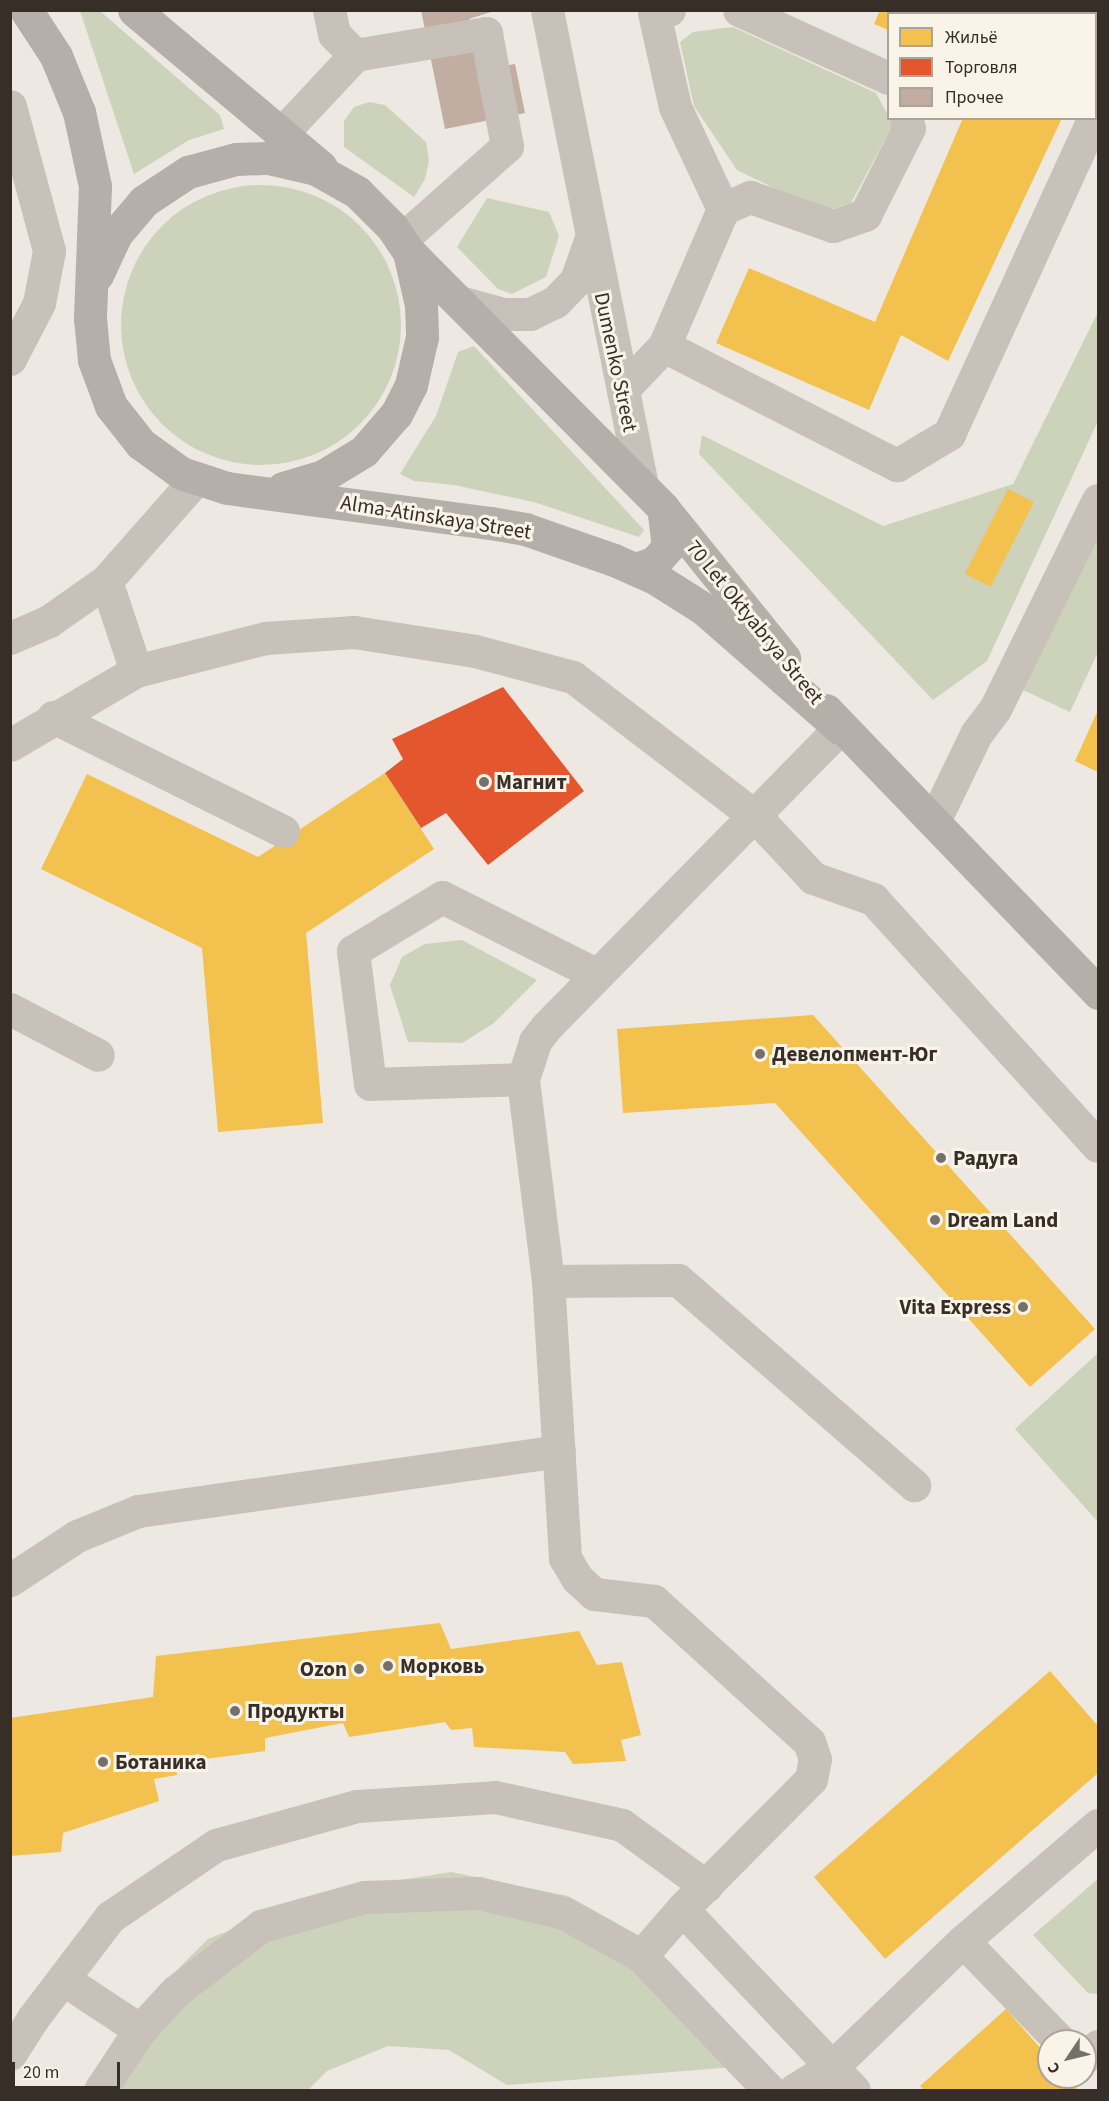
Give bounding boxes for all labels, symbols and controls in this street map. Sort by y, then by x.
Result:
legend [887,12,1097,120]
text: Жильё [945,25,997,50]
text: Торговля [945,55,1018,80]
text: Прочее [945,85,1003,110]
street label: Dumenko Street [589,290,643,434]
street label: Alma-Atinskaya Street [339,489,533,545]
street label: 70 Let Oktyabrya Street [681,535,829,709]
place label: Магнит [496,769,567,795]
marker: Магнит [477,775,491,789]
place label: Девелопмент-Юг [772,1041,938,1067]
marker: Девелопмент-Юг [753,1047,767,1061]
place label: Радуга [953,1145,1018,1171]
marker: Радуга [934,1151,948,1165]
place label: Dream Land [947,1207,1058,1233]
marker: Dream Land [928,1213,942,1227]
place label: Vita Express [900,1294,1011,1320]
marker: Vita Express [1016,1300,1030,1314]
place label: Морковь [400,1653,484,1679]
place label: Ozon [300,1656,347,1682]
marker: Морковь [381,1659,395,1673]
marker: Ozon [352,1662,366,1676]
place label: Продукты [247,1698,344,1724]
marker: Продукты [228,1704,242,1718]
place label: Ботаника [115,1749,207,1775]
marker: Ботаника [96,1755,110,1769]
north arrow [1037,2029,1097,2089]
scale bar [15,2050,123,2088]
text: С [1042,2058,1066,2078]
text: 20 m [23,2060,59,2085]

